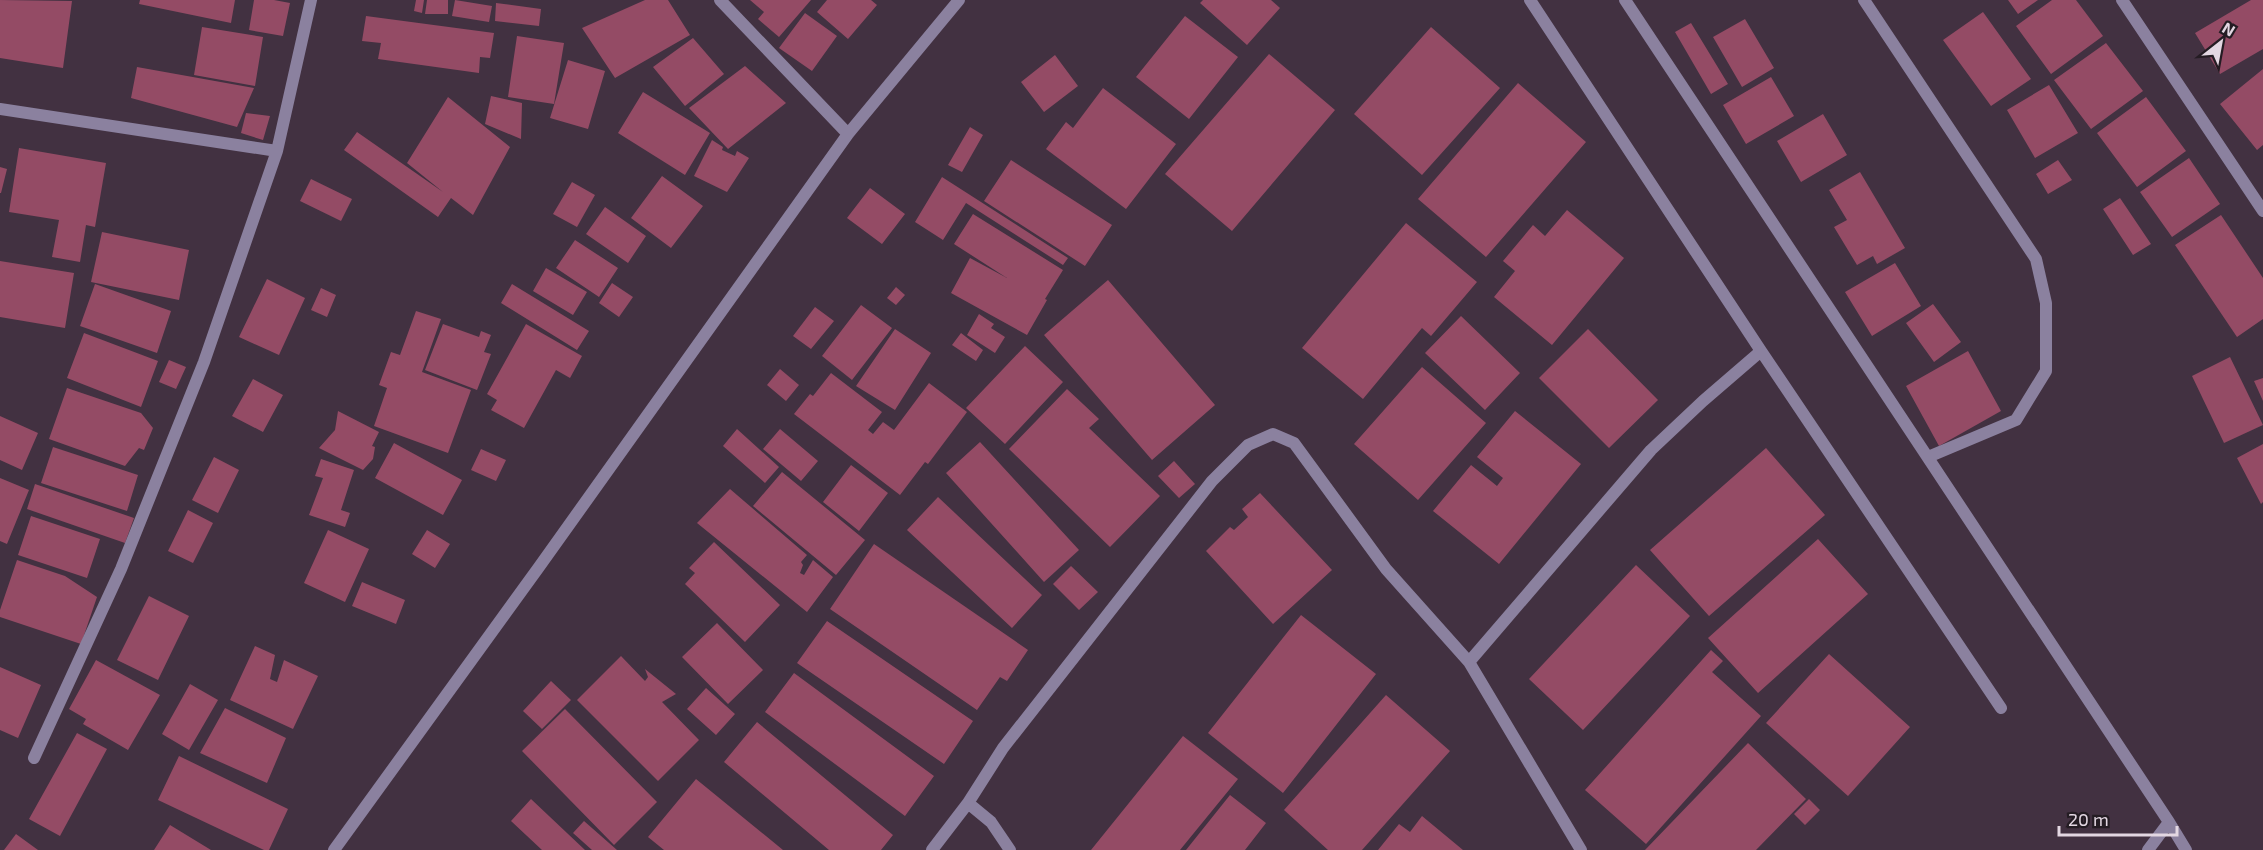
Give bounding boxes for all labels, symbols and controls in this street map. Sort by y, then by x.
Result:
north arrow [2191,12,2251,72]
text: N [2219,18,2239,40]
scale bar [2059,799,2178,837]
text: 20 m [2068,808,2109,830]

